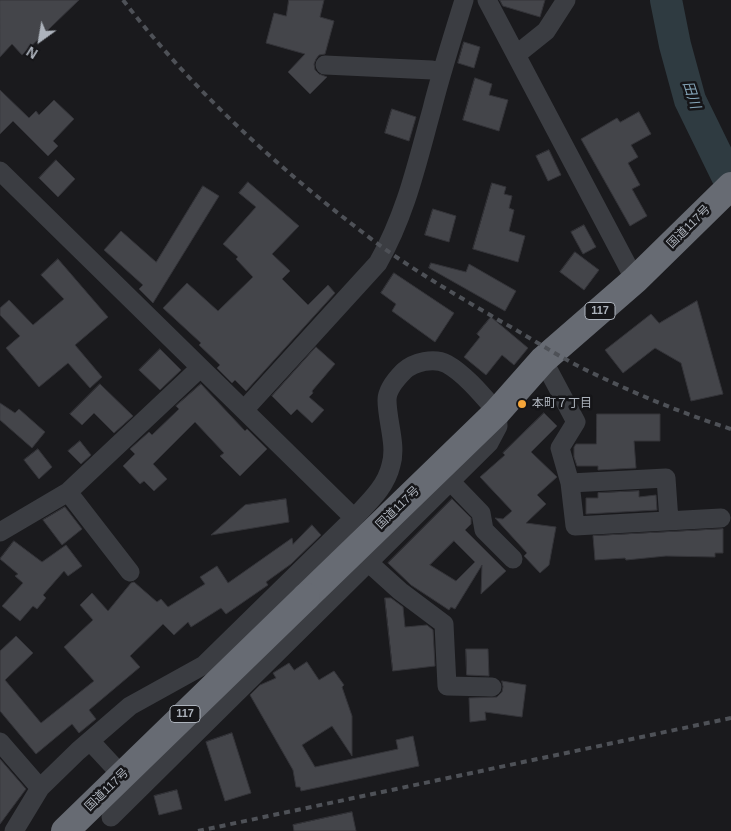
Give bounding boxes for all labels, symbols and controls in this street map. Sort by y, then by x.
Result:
north arrow [15,15,65,65]
text: N [24,43,41,62]
water label: 田川 [679,79,703,111]
street label: 国道117号 [664,202,714,252]
road number: 117 [585,302,615,320]
place label: 本町７丁目 [532,397,592,411]
marker: 本町７丁目 [516,398,528,410]
street label: 国道117号 [373,484,423,532]
road number: 117 [170,706,200,722]
street label: 国道117号 [82,766,132,814]

